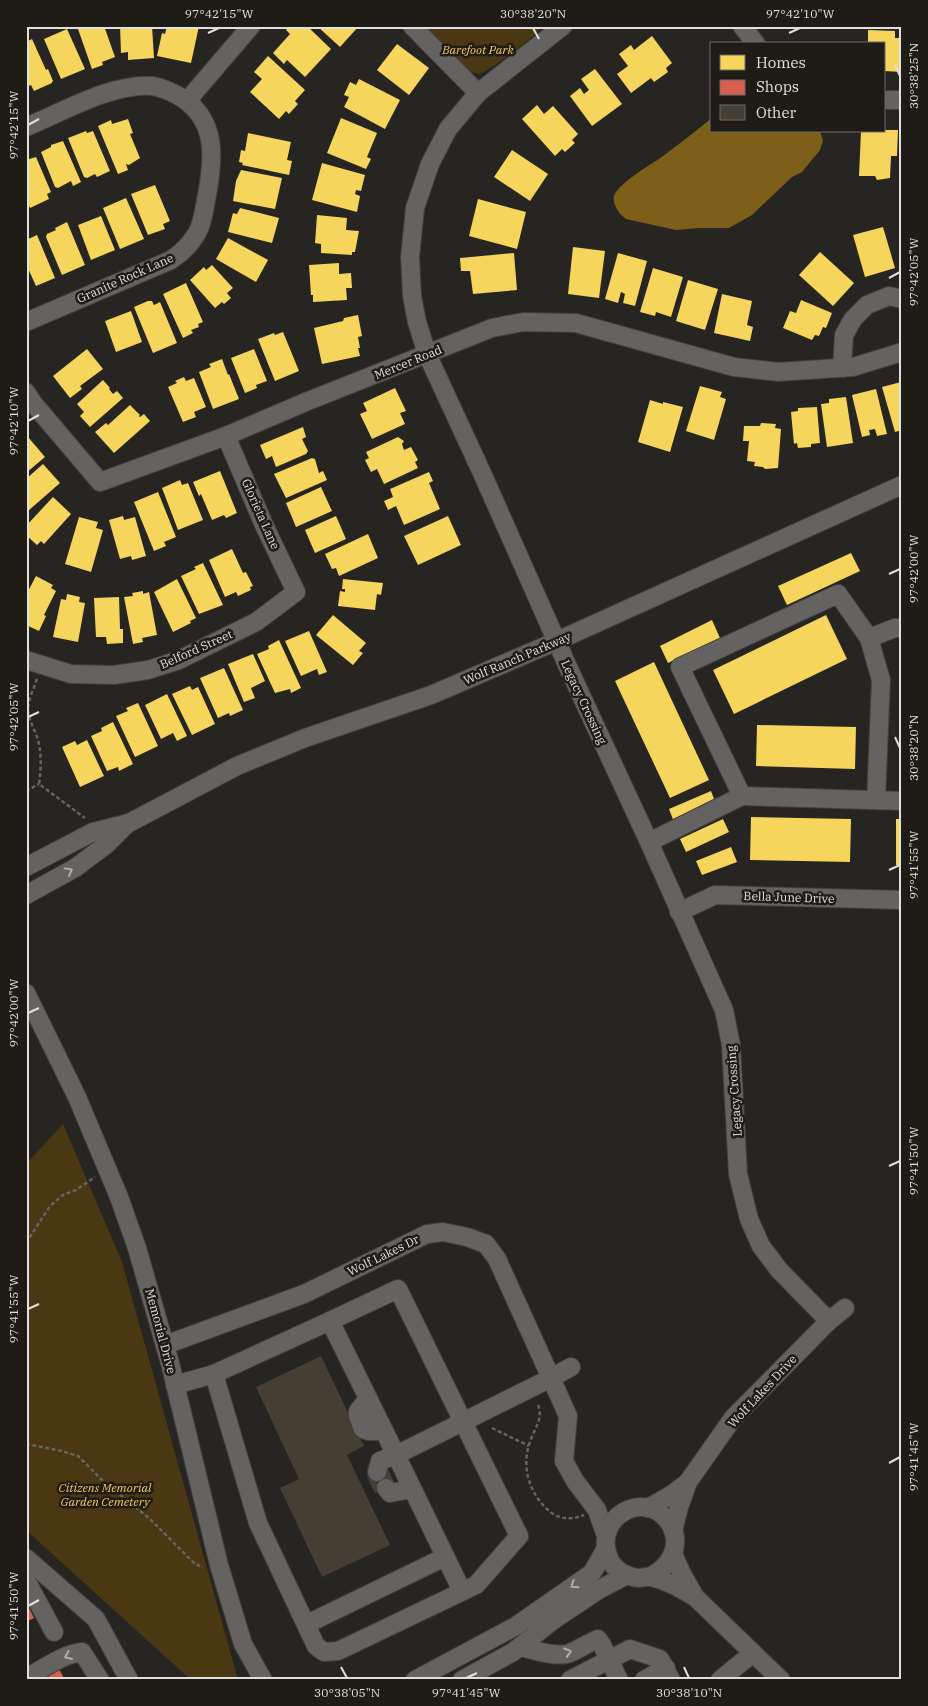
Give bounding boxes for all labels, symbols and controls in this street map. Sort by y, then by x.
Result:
text: 97°42'15"W [185,6,254,21]
text: 30°38'20"N [500,6,566,21]
text: 97°42'10"W [766,6,835,21]
park label: Barefoot Park [441,42,514,57]
legend [710,42,886,132]
text: 30°38'25"N [906,43,921,109]
text: Homes [756,53,806,72]
text: Shops [756,77,799,96]
text: 97°42'15"W [6,90,21,159]
text: Other [756,103,796,122]
text: 97°42'05"W [906,237,921,306]
street label: Granite Rock Lane [74,250,176,306]
street label: Mercer Road [372,342,444,382]
text: 97°42'10"W [6,386,21,455]
street label: Glorieta Lane [239,476,283,552]
text: 97°42'00"W [906,534,921,603]
street label: Belford Street [157,626,235,672]
street label: Wolf Ranch Parkway [461,628,574,687]
street label: Legacy Crossing [558,657,610,747]
text: 97°42'05"W [6,682,21,751]
text: 30°38'20"N [906,715,921,781]
text: 97°41'55"W [906,830,921,899]
one-way arrow [64,868,73,878]
street label: Bella June Drive [743,888,835,906]
text: 97°42'00"W [6,978,21,1047]
street label: Legacy Crossing [723,1044,745,1137]
text: 97°41'50"W [906,1126,921,1195]
street label: Wolf Lakes Dr [345,1231,422,1279]
text: 97°41'55"W [6,1274,21,1343]
street label: Memorial Drive [142,1287,180,1375]
street label: Wolf Lakes Drive [724,1351,800,1431]
text: 97°41'45"W [906,1422,921,1491]
park label: Citizens Memorial Garden Cemetery [59,1480,152,1509]
text: 97°41'50"W [6,1571,21,1640]
one-way arrow [570,1579,580,1588]
one-way arrow [563,1648,572,1658]
one-way arrow [64,1650,73,1661]
text: 30°38'05"N [314,1685,380,1700]
text: 97°41'45"W [432,1685,501,1700]
text: 30°38'10"N [656,1685,722,1700]

